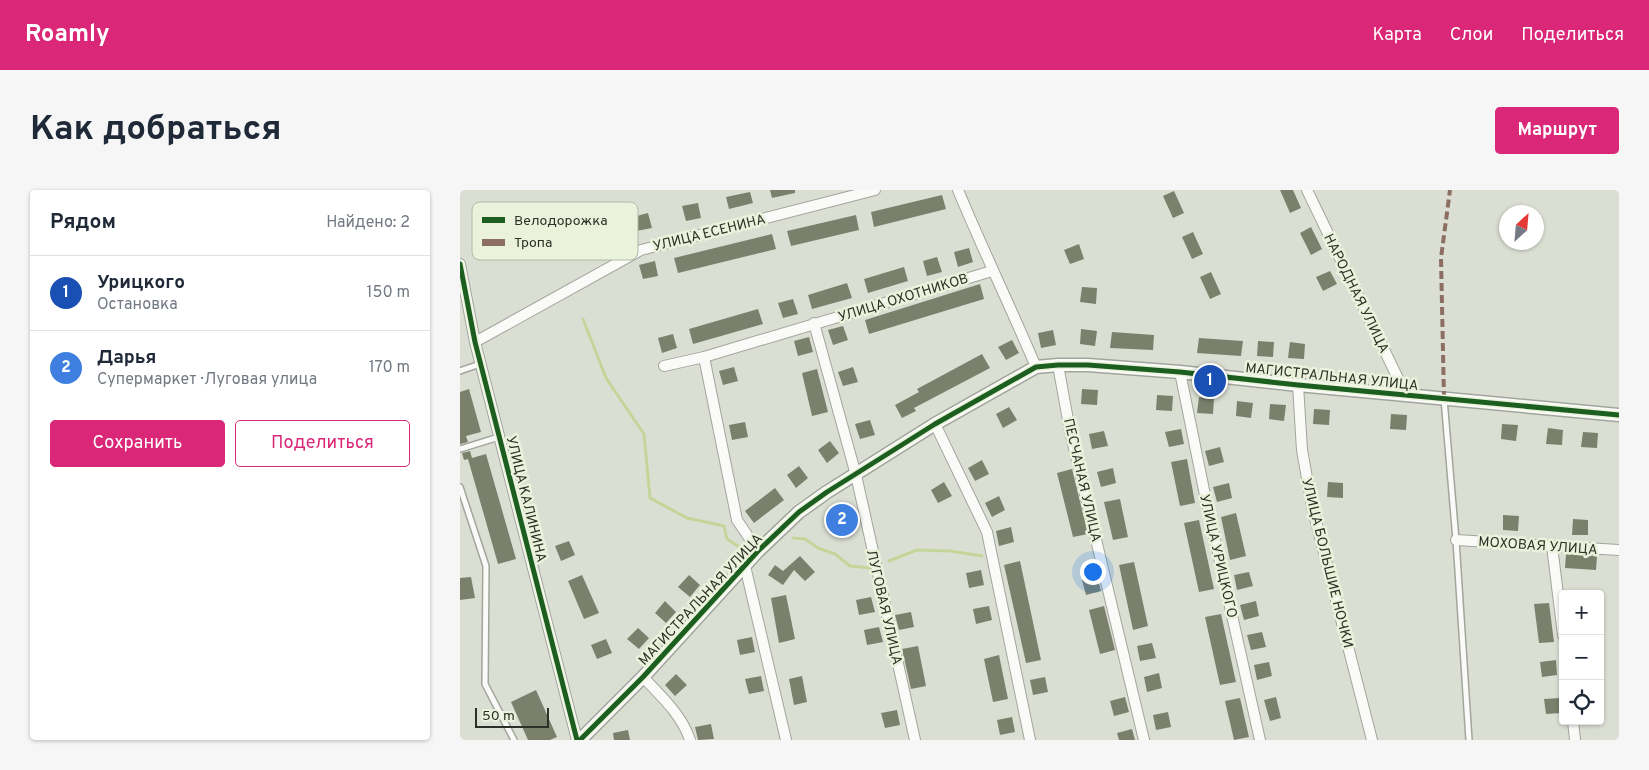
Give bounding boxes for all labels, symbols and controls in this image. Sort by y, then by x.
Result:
text: Roamly [25,20,110,50]
text: Карта [1372,24,1422,47]
text: Слои [1450,24,1493,47]
text: Поделиться [1521,24,1624,47]
button: Маршрут [1495,107,1619,154]
text: Как добраться [30,108,282,152]
legend [472,202,638,260]
north arrow [1499,205,1544,250]
text: Рядом [50,209,116,236]
street label: УЛИЦА ЕСЕНИНА [651,211,767,256]
text: Найдено: 2 [326,213,410,233]
text: Велодорожка [514,213,608,230]
street label: НАРОДНАЯ УЛИЦА [1319,231,1392,356]
text: Тропа [514,235,552,252]
text: Урицкого [97,271,185,295]
street label: УЛИЦА ОХОТНИКОВ [836,271,971,326]
text: 1 [63,283,69,303]
text: 150 m [367,283,410,303]
text: Остановка [97,295,178,315]
text: Дарья [97,346,157,370]
text: 2 [61,358,71,378]
text: 170 m [369,358,410,378]
street label: МАГИСТРАЛЬНАЯ УЛИЦА [1244,360,1419,395]
pin: 1 [1194,362,1226,400]
text: Супермаркет · Луговая улица [97,370,317,390]
street label: ПЕСЧАНАЯ УЛИЦА [1059,417,1104,544]
button: Сохранить [50,420,225,467]
button: Поделиться [235,420,410,467]
street label: УЛИЦА КАЛИНИНА [502,434,549,564]
street label: УЛИЦА БОЛЬШИЕ НОЧКИ [1297,477,1356,650]
street label: УЛИЦА УРИЦКОГО [1195,493,1240,620]
pin: 2 [826,501,858,539]
street label: МАГИСТРАЛЬНАЯ УЛИЦА [636,531,767,669]
street label: МОХОВАЯ УЛИЦА [1478,534,1598,559]
street label: ЛУГОВАЯ УЛИЦА [862,548,905,667]
your location [1080,559,1106,585]
map controls [1559,590,1604,725]
button: + [1559,590,1604,635]
button: − [1559,635,1604,680]
button: locate [1559,680,1604,725]
scale bar [475,705,549,728]
text: 50 m [482,708,515,725]

